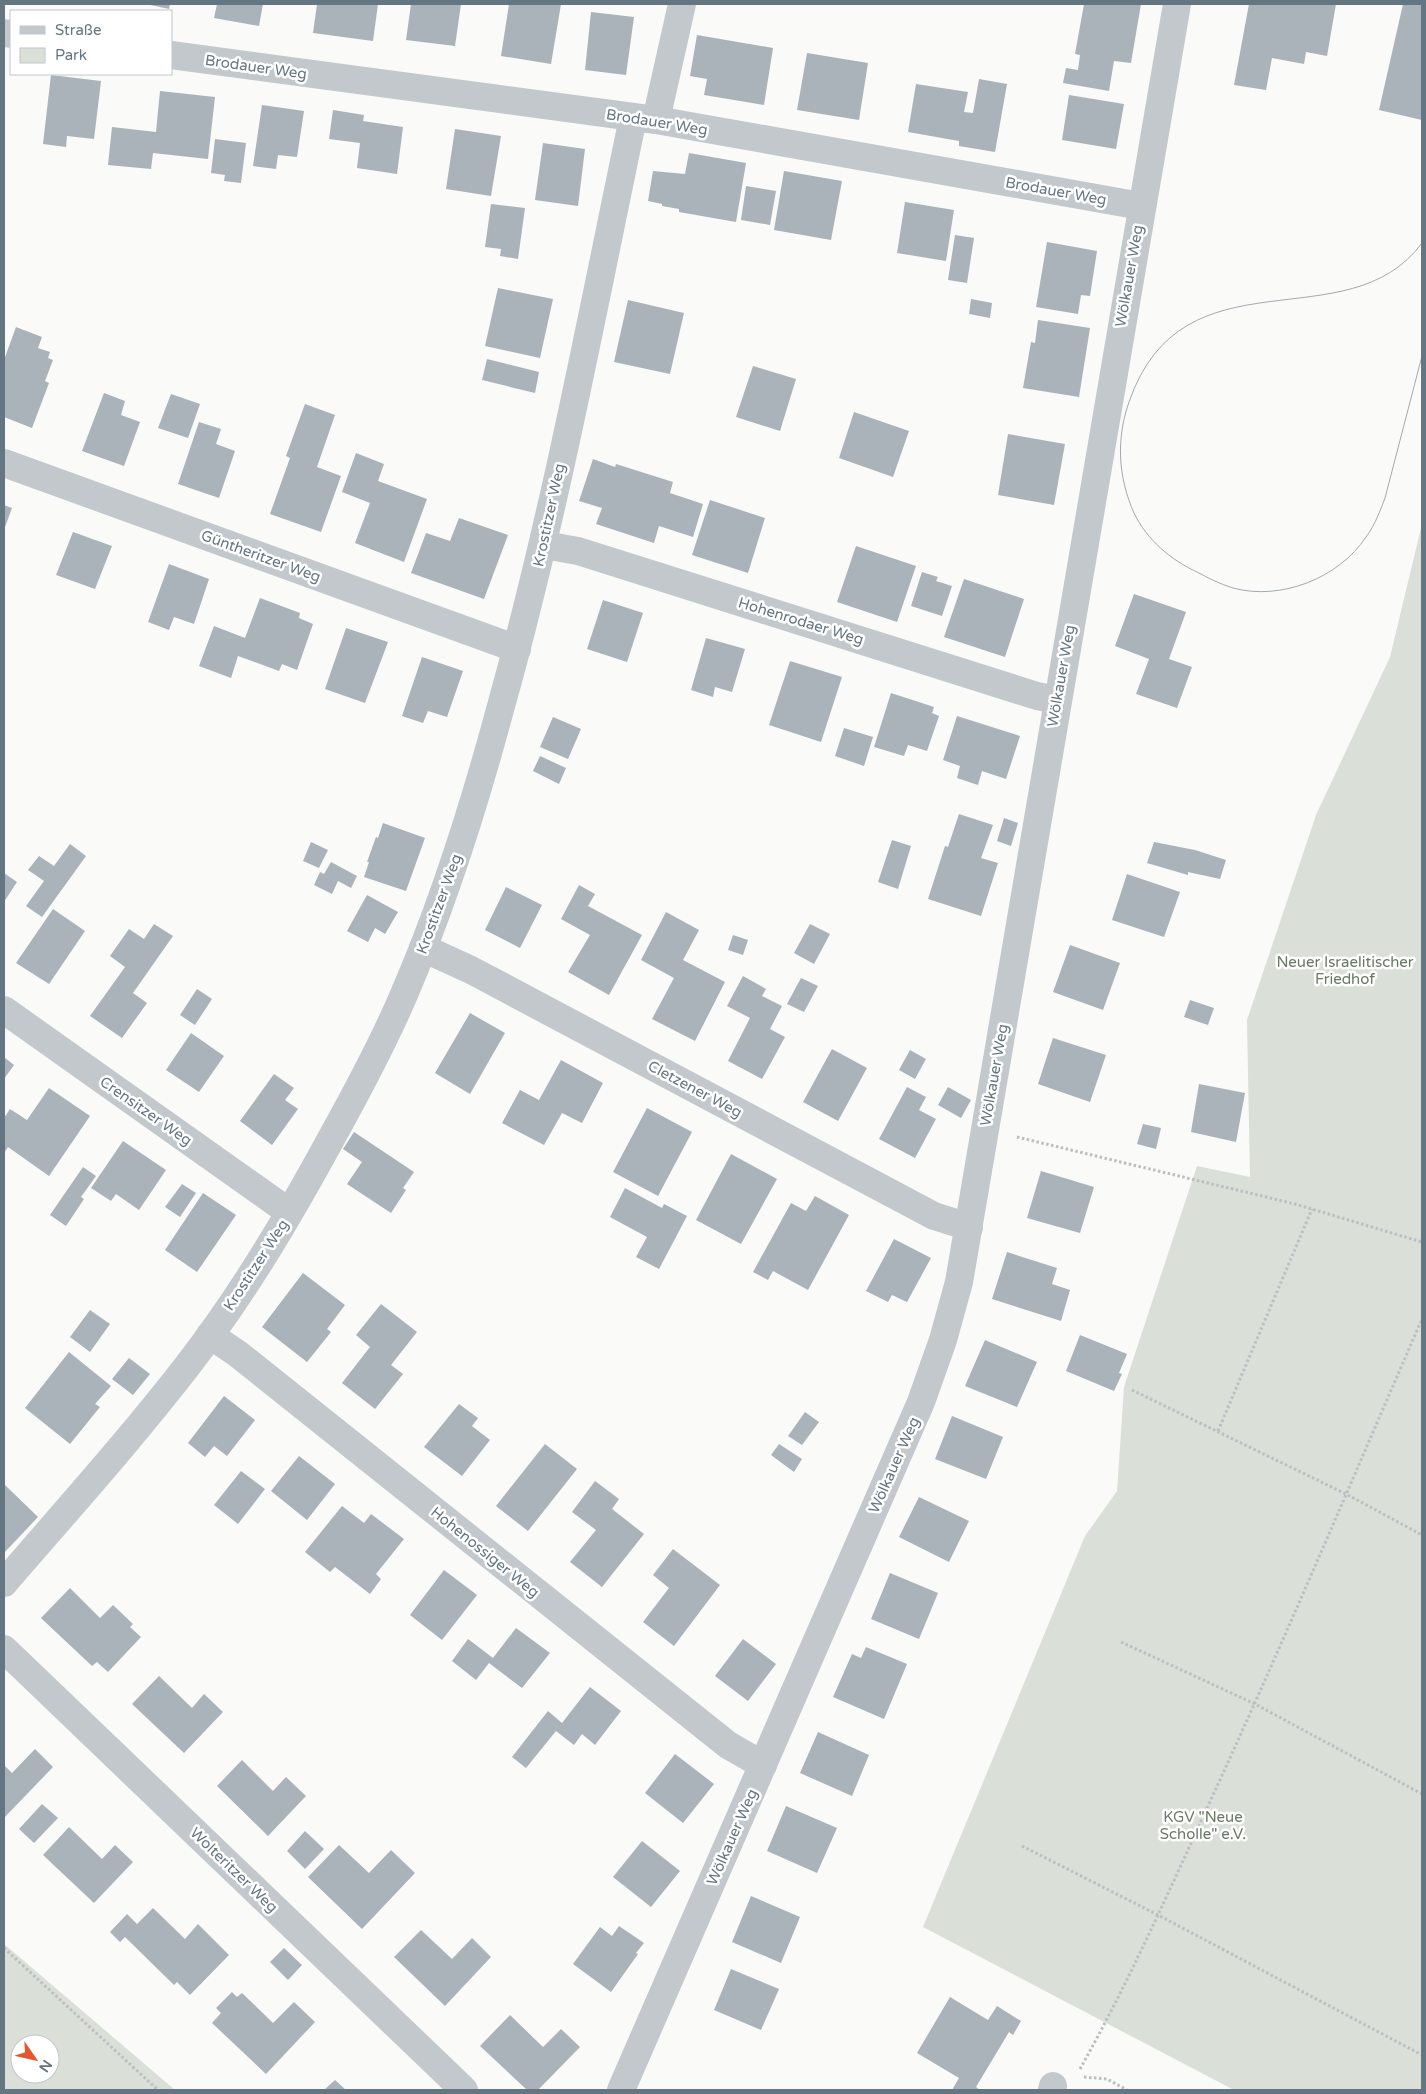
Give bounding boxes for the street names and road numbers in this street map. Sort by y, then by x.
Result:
street label: Brodauer Weg [204,51,308,83]
street label: Brodauer Weg [605,105,709,139]
street label: Brodauer Weg [1004,173,1108,209]
street label: Wölkauer Weg [1111,223,1147,329]
street label: Krostitzer Weg [529,462,569,568]
street label: Güntheritzer Weg [199,526,323,586]
street label: Hohenrodaer Weg [736,593,866,649]
street label: Wölkauer Weg [1043,623,1079,729]
street label: Krostitzer Weg [413,852,465,956]
street label: Wölkauer Weg [976,1022,1012,1128]
street label: Cletzener Weg [645,1057,745,1121]
street label: Crensitzer Weg [97,1073,195,1149]
street label: Krostitzer Weg [220,1216,292,1314]
street label: Wölkauer Weg [865,1414,923,1516]
street label: Hohenossiger Weg [427,1503,543,1601]
street label: Wölkauer Weg [703,1786,761,1888]
street label: Wolteritzer Weg [186,1824,282,1916]

